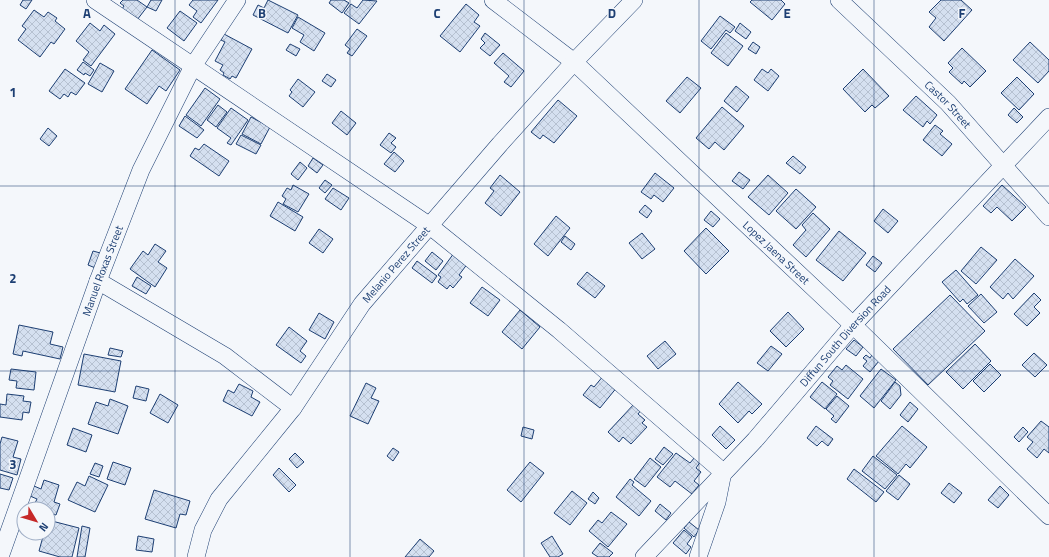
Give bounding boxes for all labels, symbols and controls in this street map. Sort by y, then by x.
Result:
text: A [83,3,91,23]
text: B [258,3,266,23]
text: C [433,3,441,23]
text: D [608,3,616,23]
text: E [783,3,791,23]
text: F [959,3,966,23]
street label: Castor Street [921,77,975,132]
text: 1 [9,82,17,102]
street label: Lopez Jaena Street [739,217,813,288]
street label: Manuel Roxas Street [78,223,127,318]
street label: Melanio Perez Street [358,223,434,306]
text: 2 [9,268,17,288]
street label: Diffun South Diversion Road [796,282,895,390]
text: 3 [9,454,17,474]
north arrow [16,501,56,541]
text: N [35,519,53,535]

